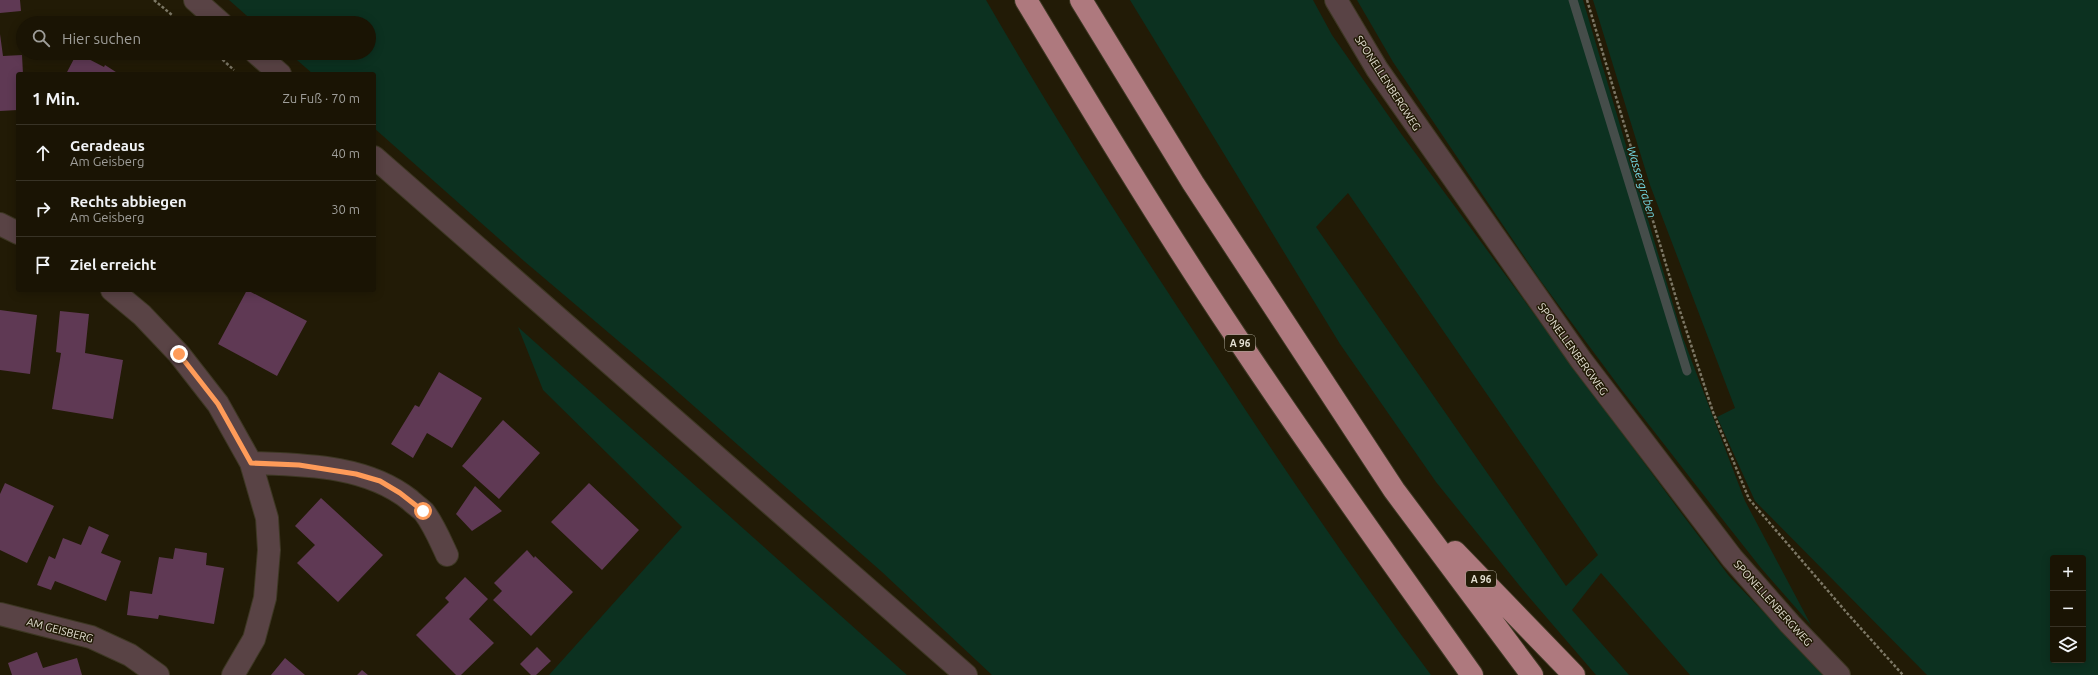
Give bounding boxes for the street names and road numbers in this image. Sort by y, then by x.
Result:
street label: SPONELLENBERGWEG [1353,33,1423,133]
street label: SPONELLENBERGWEG [1536,301,1610,397]
road number: A 96 [1225,335,1255,351]
street label: SPONELLENBERGWEG [1731,558,1815,648]
road number: A 96 [1466,571,1496,587]
street label: AM GEISBERG [25,615,95,645]

